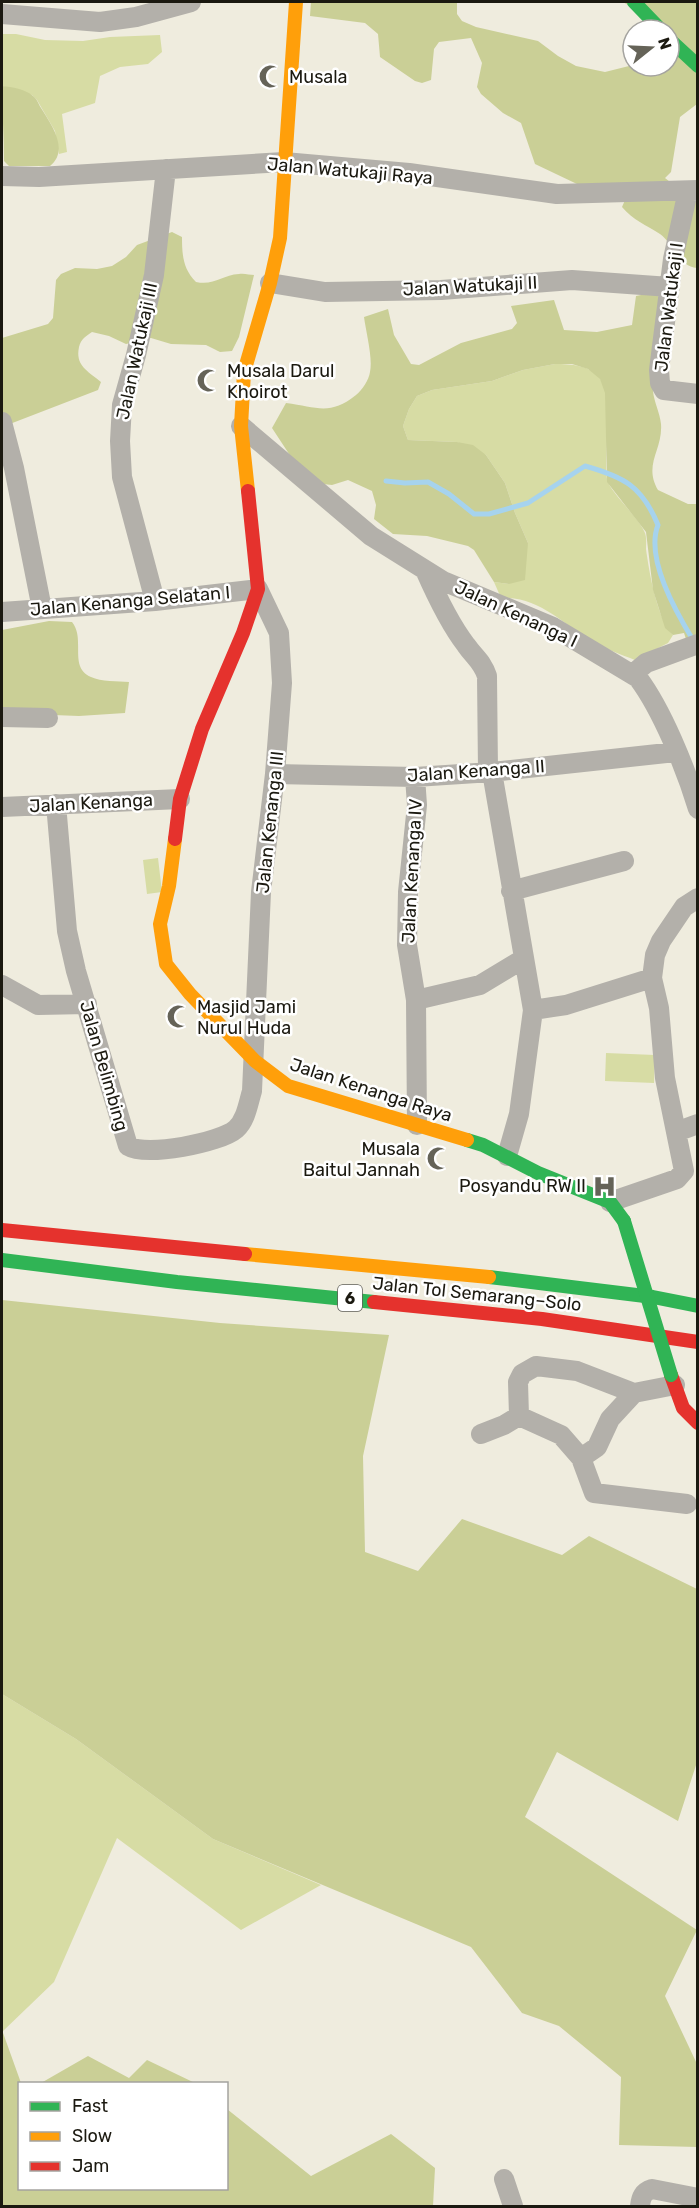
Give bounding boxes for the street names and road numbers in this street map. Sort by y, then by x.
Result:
street label: Jalan Watukaji Raya [266,153,434,189]
street label: Jalan Watukaji I [650,241,688,373]
street label: Jalan Watukaji II [402,271,538,301]
street label: Jalan Watukaji III [112,280,162,422]
street label: Jalan Kenanga I [451,576,581,652]
street label: Jalan Kenanga Selatan I [29,581,231,621]
street label: Jalan Kenanga III [252,750,288,894]
street label: Jalan Kenanga II [406,755,546,787]
street label: Jalan Kenanga [29,789,153,817]
street label: Jalan Kenanga IV [397,798,427,944]
street label: Jalan Belimbing [75,998,133,1134]
street label: Jalan Kenanga Raya [287,1053,455,1127]
street label: Jalan Tol Semarang–Solo [371,1272,583,1316]
road number: 6 [338,1285,362,1311]

